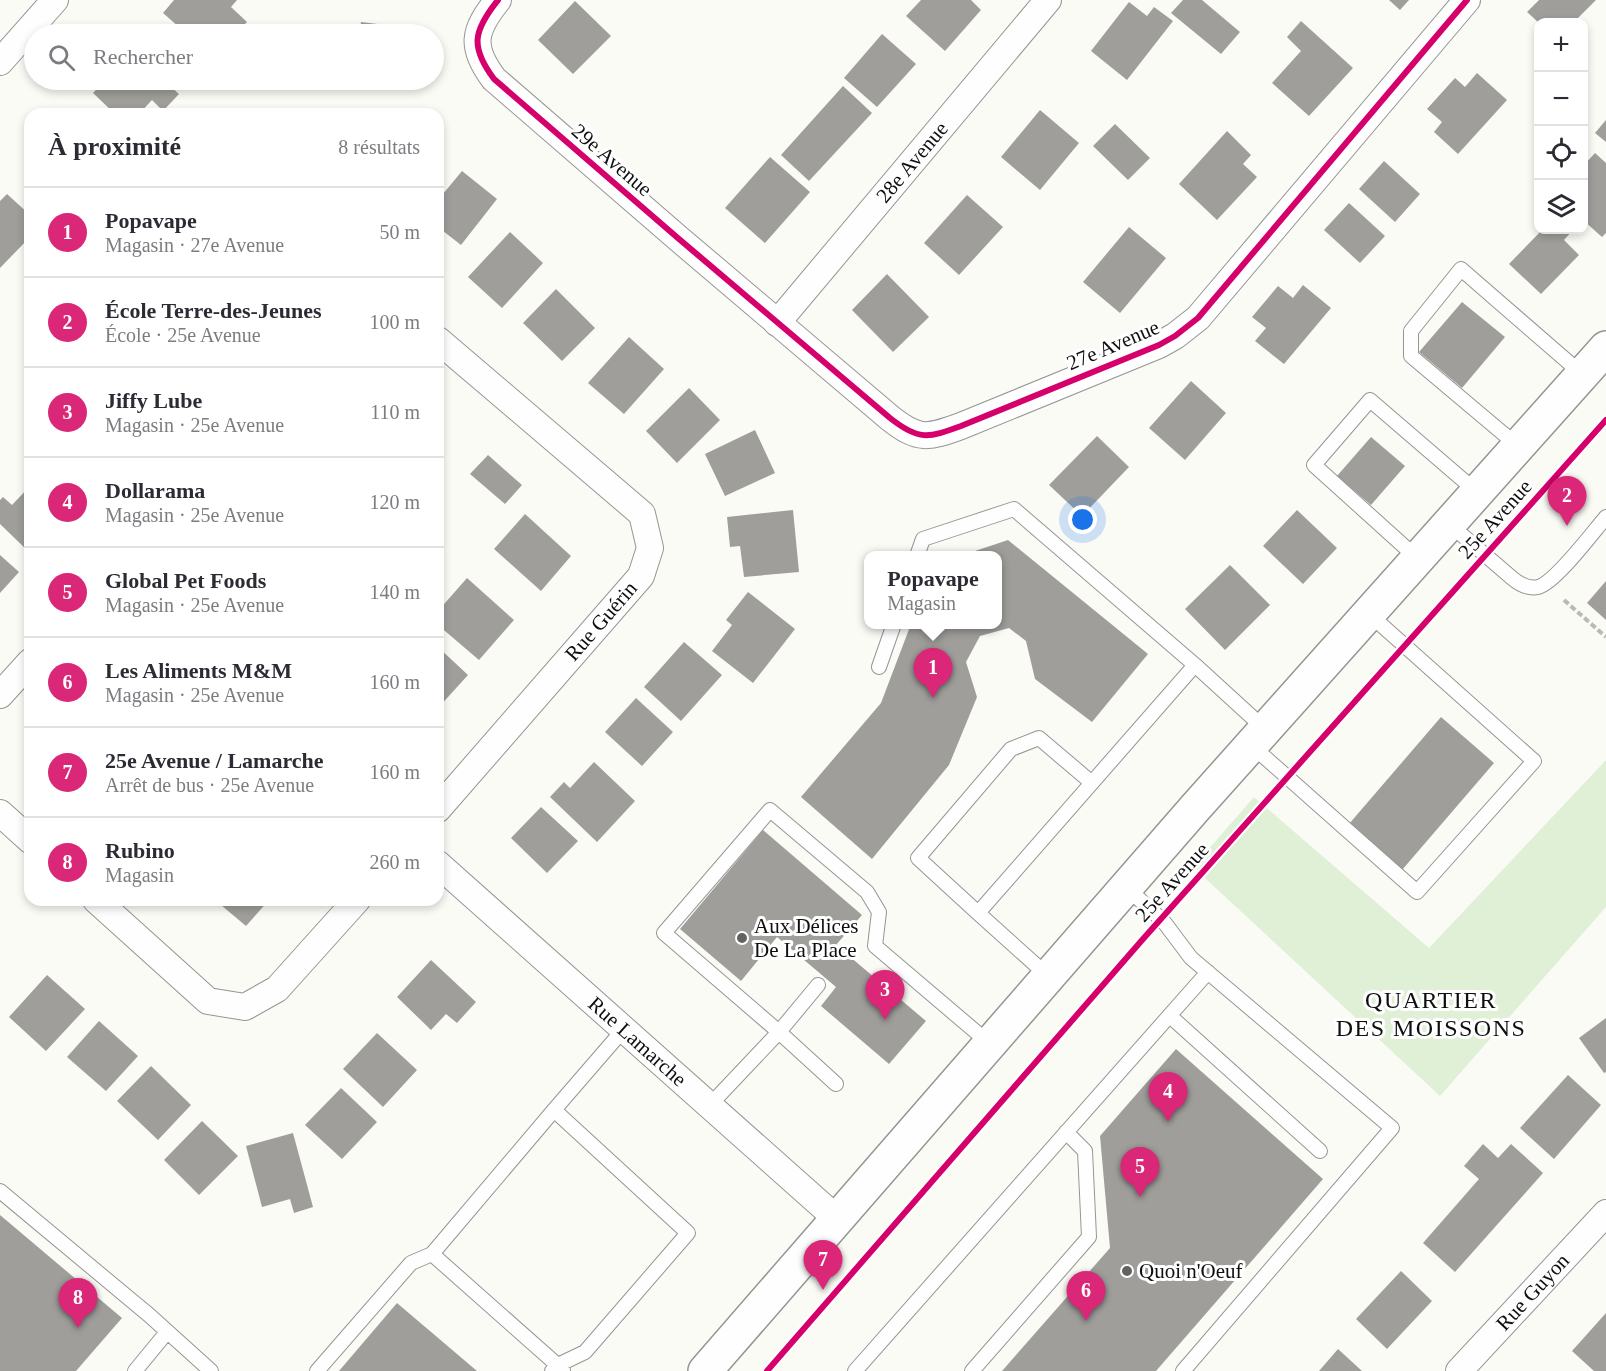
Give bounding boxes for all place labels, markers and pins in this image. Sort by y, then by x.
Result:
pin: 2 [1548,476,1586,526]
pin: 1 [914,648,952,698]
place label: Aux Délices De La Place [754,914,858,962]
marker: Aux Délices De La Place [735,931,749,945]
pin: 3 [866,970,904,1020]
pin: 4 [1148,1072,1188,1122]
pin: 5 [1120,1148,1160,1197]
pin: 7 [804,1240,842,1290]
place label: Quoi n'Oeuf [1139,1259,1243,1283]
marker: Quoi n'Oeuf [1120,1264,1134,1278]
pin: 6 [1066,1272,1106,1321]
pin: 8 [58,1278,98,1328]

